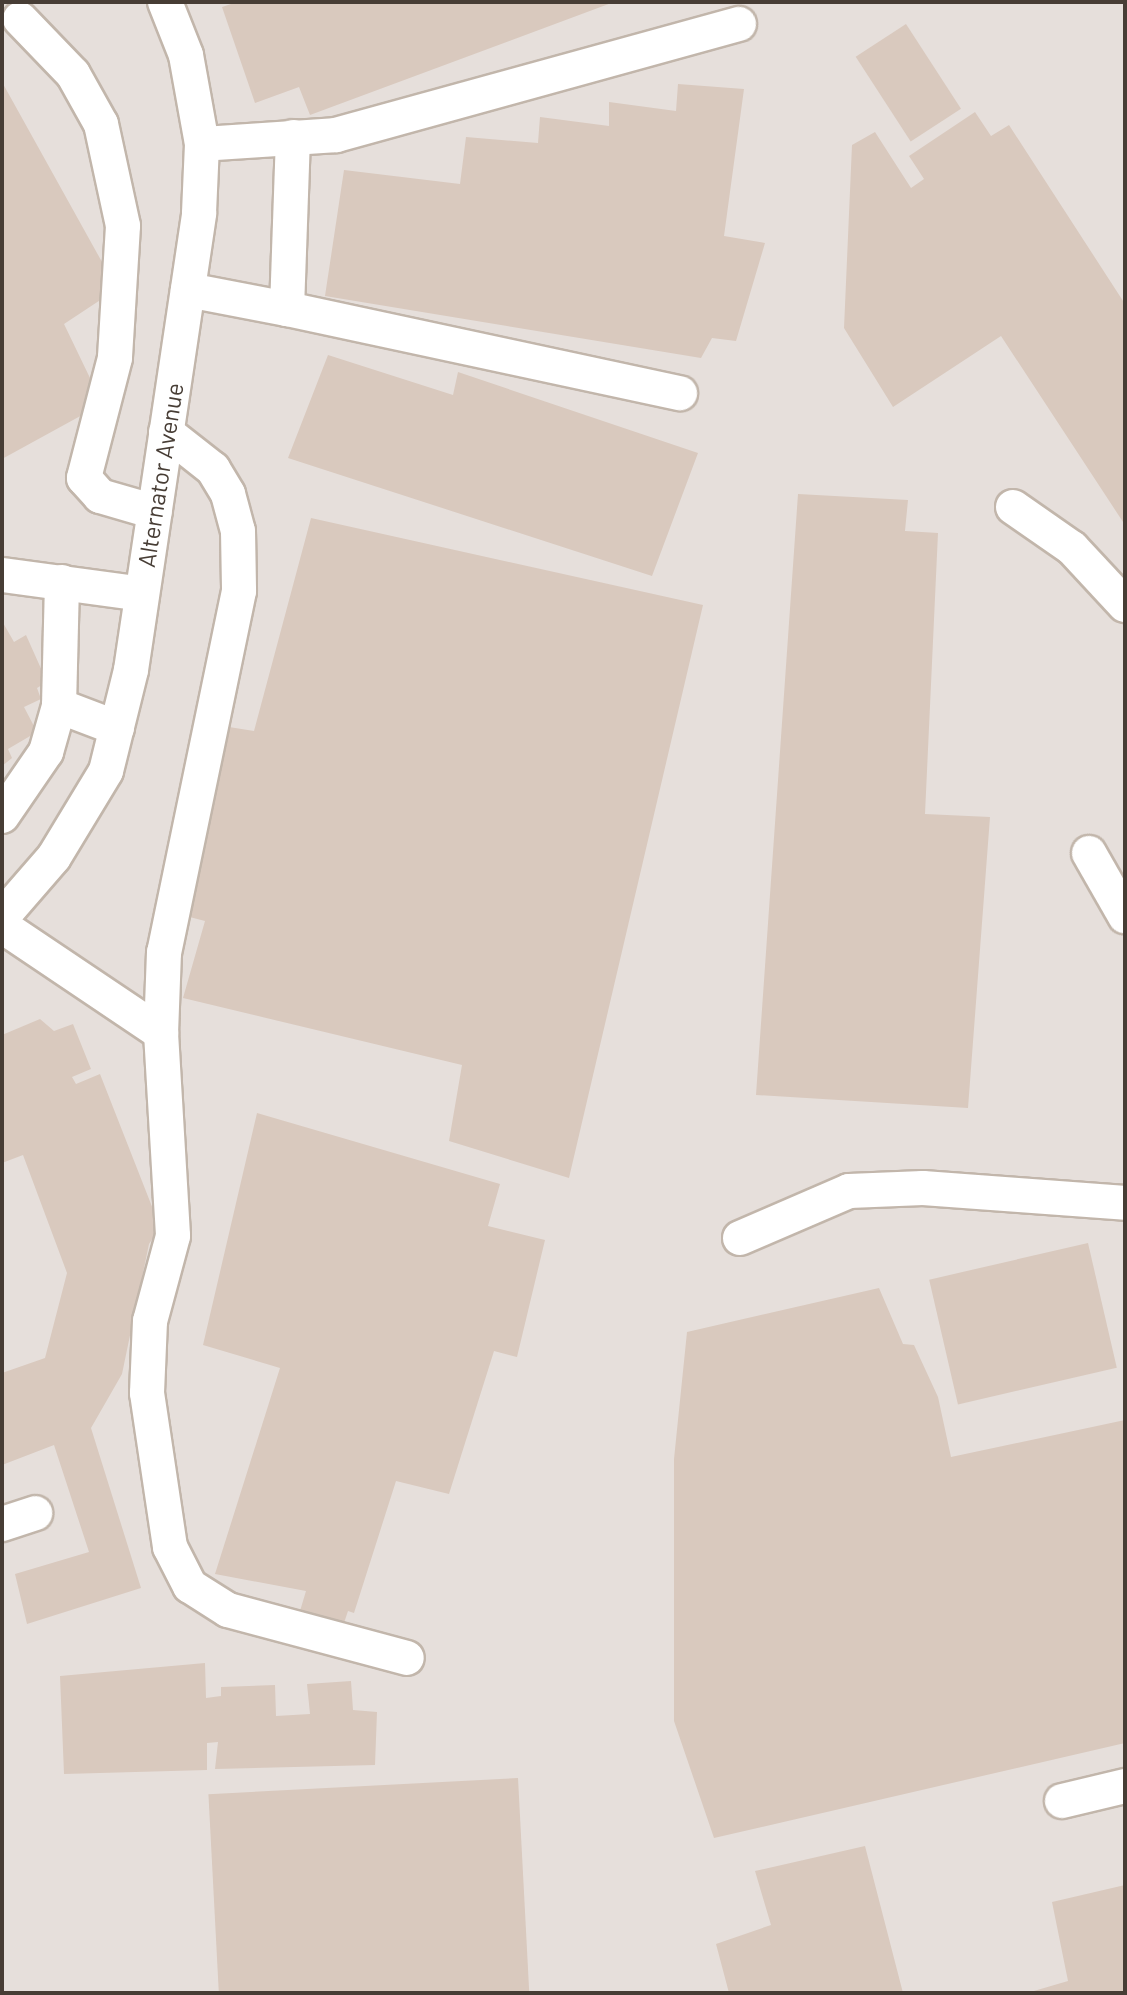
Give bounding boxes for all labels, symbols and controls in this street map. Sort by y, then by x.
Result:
street label: Alternator Avenue [131,381,189,569]

